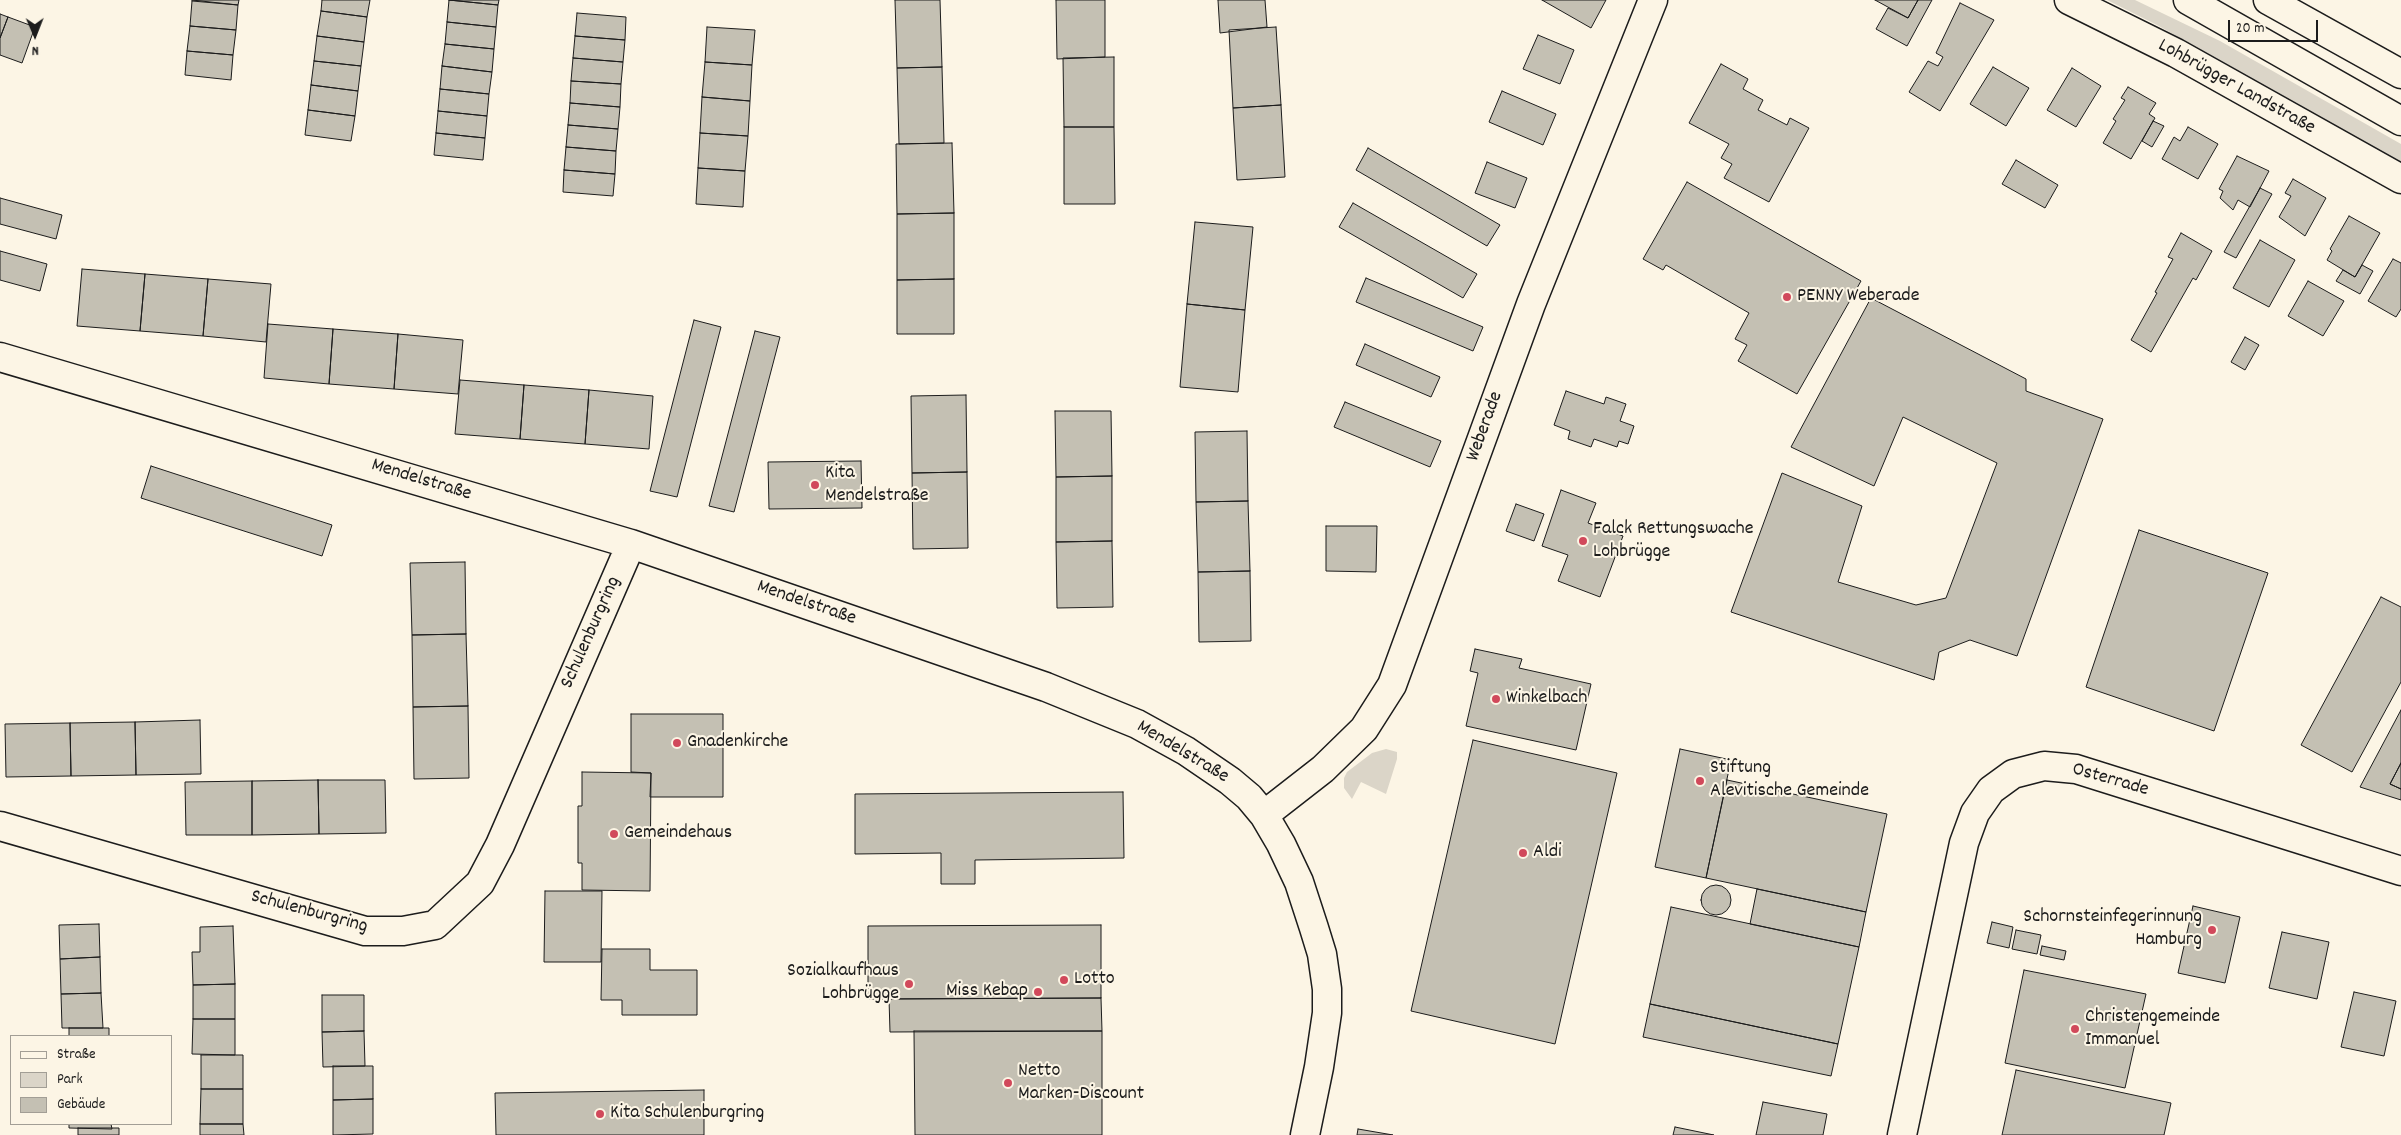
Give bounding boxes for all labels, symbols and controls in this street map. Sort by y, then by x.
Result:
north arrow [10,10,60,60]
scale bar [2231,10,2321,42]
text: 20 m [2236,18,2264,40]
street label: Lohbrügger Landstraße [2153,35,2319,141]
text: N [32,40,39,60]
place label: PENNY Weberade [1797,285,1920,309]
marker: PENNY Weberade [1781,291,1793,303]
street label: Weberade [1462,389,1510,465]
street label: Mendelstraße [368,454,474,508]
place label: Kita Mendelstraße [825,462,929,509]
marker: Kita Mendelstraße [809,479,821,491]
place label: Falck Rettungswache Lohbrügge [1593,518,1753,565]
marker: Falck Rettungswache Lohbrügge [1577,535,1589,547]
street label: Schulenburgring [557,573,627,693]
street label: Mendelstraße [753,576,859,632]
place label: Winkelbach [1506,687,1587,711]
marker: Winkelbach [1490,693,1502,705]
street label: Mendelstraße [1131,716,1233,790]
place label: Gnadenkirche [687,731,788,755]
marker: Gnadenkirche [671,737,683,749]
place label: Stiftung Alevitische Gemeinde [1710,757,1869,804]
street label: Osterrade [2069,759,2151,803]
marker: Stiftung Alevitische Gemeinde [1694,775,1706,787]
place label: Gemeindehaus [624,822,732,846]
marker: Gemeindehaus [608,828,620,840]
place label: Aldi [1533,841,1562,865]
marker: Aldi [1517,847,1529,859]
street label: Schulenburgring [248,886,370,940]
place label: Schornsteinfegerinnung Hamburg [2023,906,2202,953]
marker: Schornsteinfegerinnung Hamburg [2206,924,2218,936]
place label: Sozialkaufhaus Lohbrügge [787,960,899,1007]
place label: Lotto [1074,968,1115,992]
marker: Lotto [1058,974,1070,986]
marker: Sozialkaufhaus Lohbrügge [903,978,915,990]
place label: Miss Kebap [946,980,1028,1004]
marker: Miss Kebap [1032,986,1044,998]
place label: Christengemeinde Immanuel [2085,1006,2220,1053]
marker: Christengemeinde Immanuel [2069,1023,2081,1035]
legend [10,1035,172,1125]
text: Straße [57,1044,95,1066]
place label: Netto Marken-Discount [1018,1060,1144,1107]
text: Park [57,1069,83,1091]
marker: Netto Marken-Discount [1002,1077,1014,1089]
text: Gebäude [57,1094,105,1116]
place label: Kita Schulenburgring [610,1102,764,1126]
marker: Kita Schulenburgring [594,1108,606,1120]

